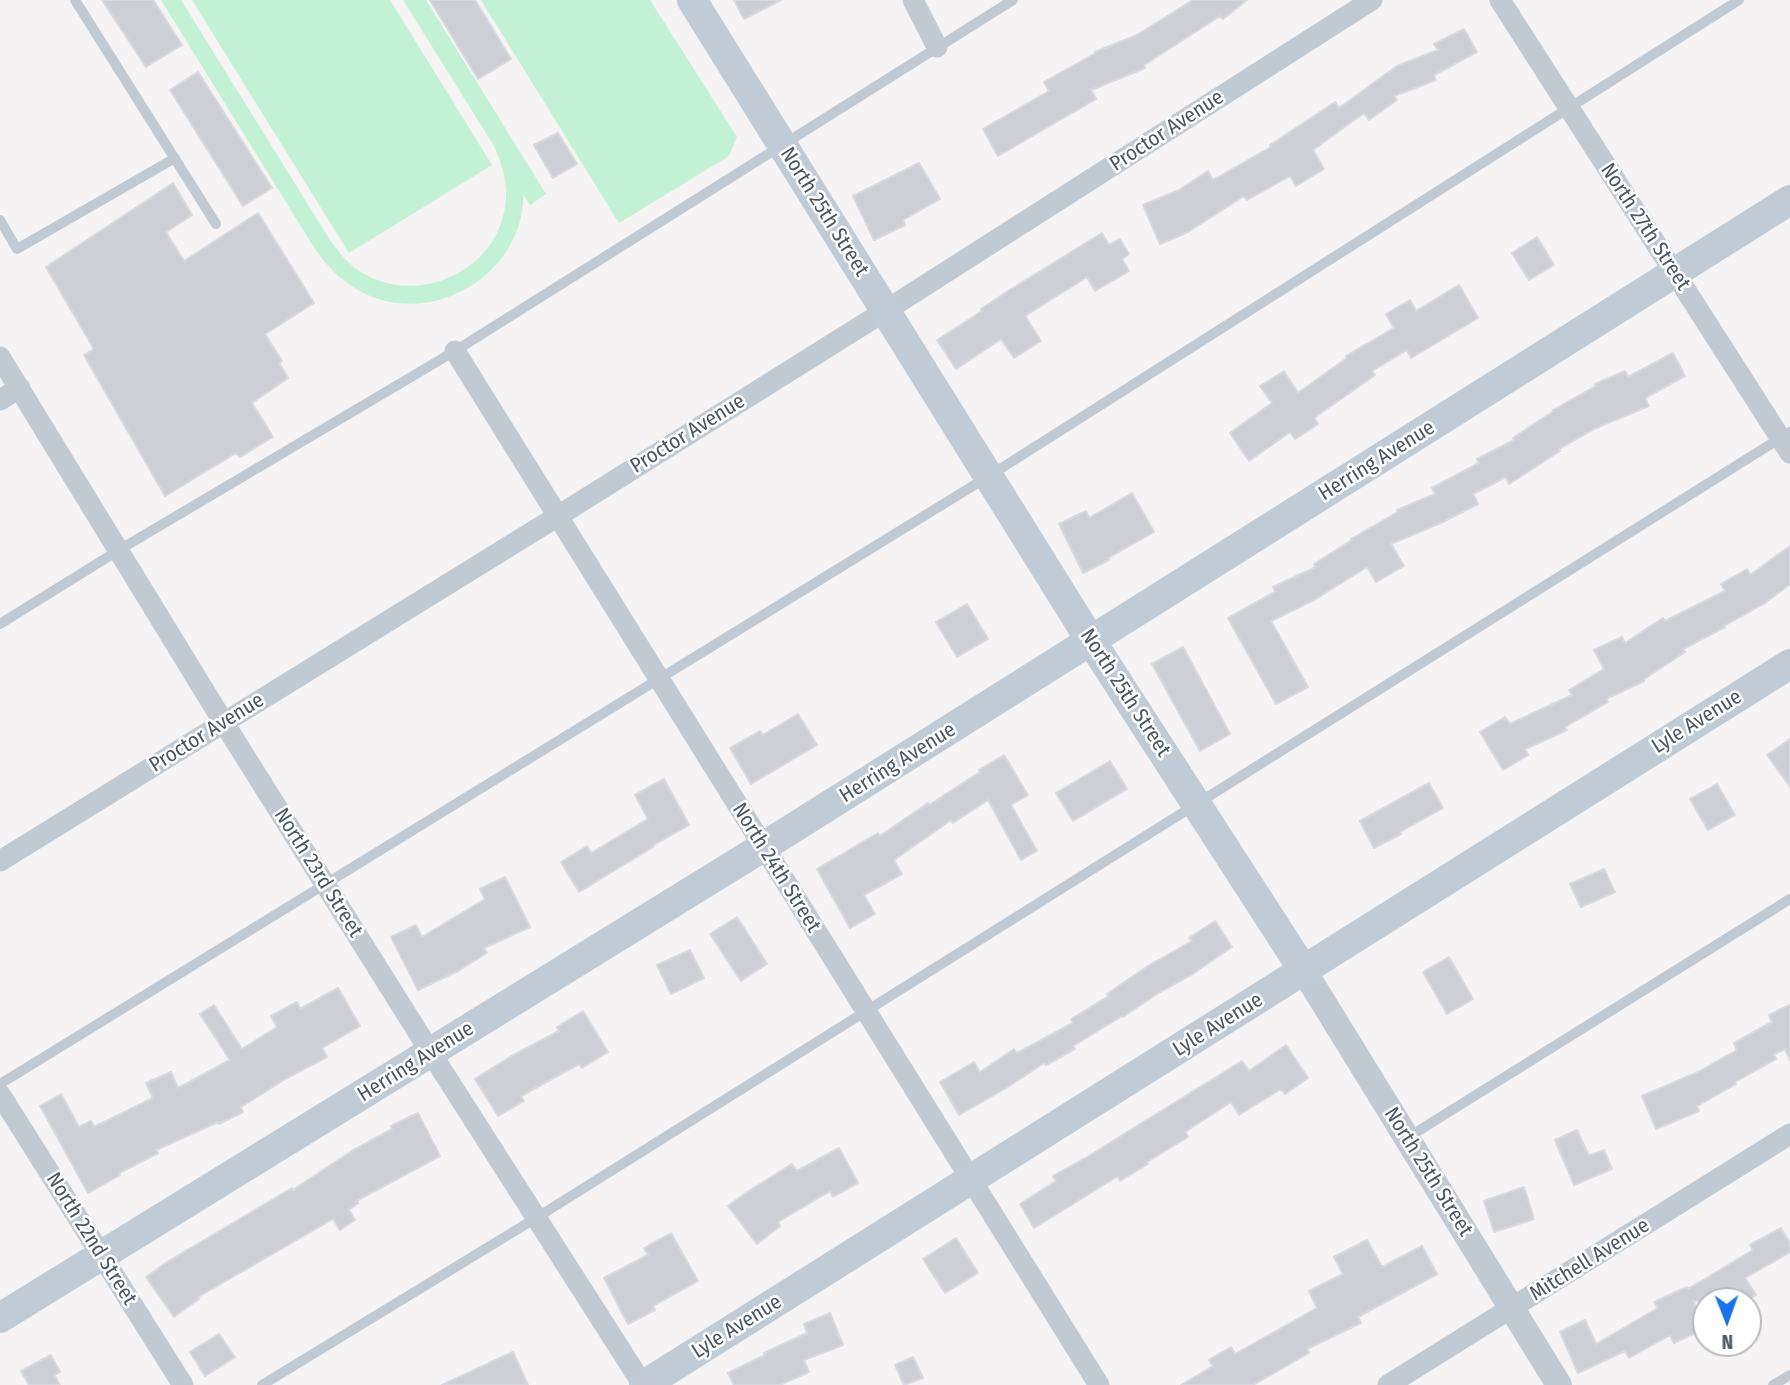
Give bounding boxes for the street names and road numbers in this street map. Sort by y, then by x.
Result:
street label: Proctor Avenue [1105,85,1229,177]
street label: North 25th Street [774,143,874,281]
street label: North 27th Street [1595,159,1695,295]
street label: Proctor Avenue [626,389,750,479]
street label: Herring Avenue [1314,415,1440,507]
street label: North 25th Street [1074,624,1176,762]
street label: Lyle Avenue [1647,685,1747,759]
street label: Proctor Avenue [145,688,269,778]
street label: Herring Avenue [835,717,961,809]
street label: North 24th Street [726,799,826,937]
street label: North 23rd Street [268,804,368,942]
street label: Lyle Avenue [1168,988,1268,1062]
street label: Herring Avenue [353,1016,479,1108]
street label: North 25th Street [1378,1103,1478,1241]
street label: North 22nd Street [40,1168,142,1310]
street label: Mitchell Avenue [1526,1213,1654,1307]
street label: Lyle Avenue [687,1290,787,1364]

